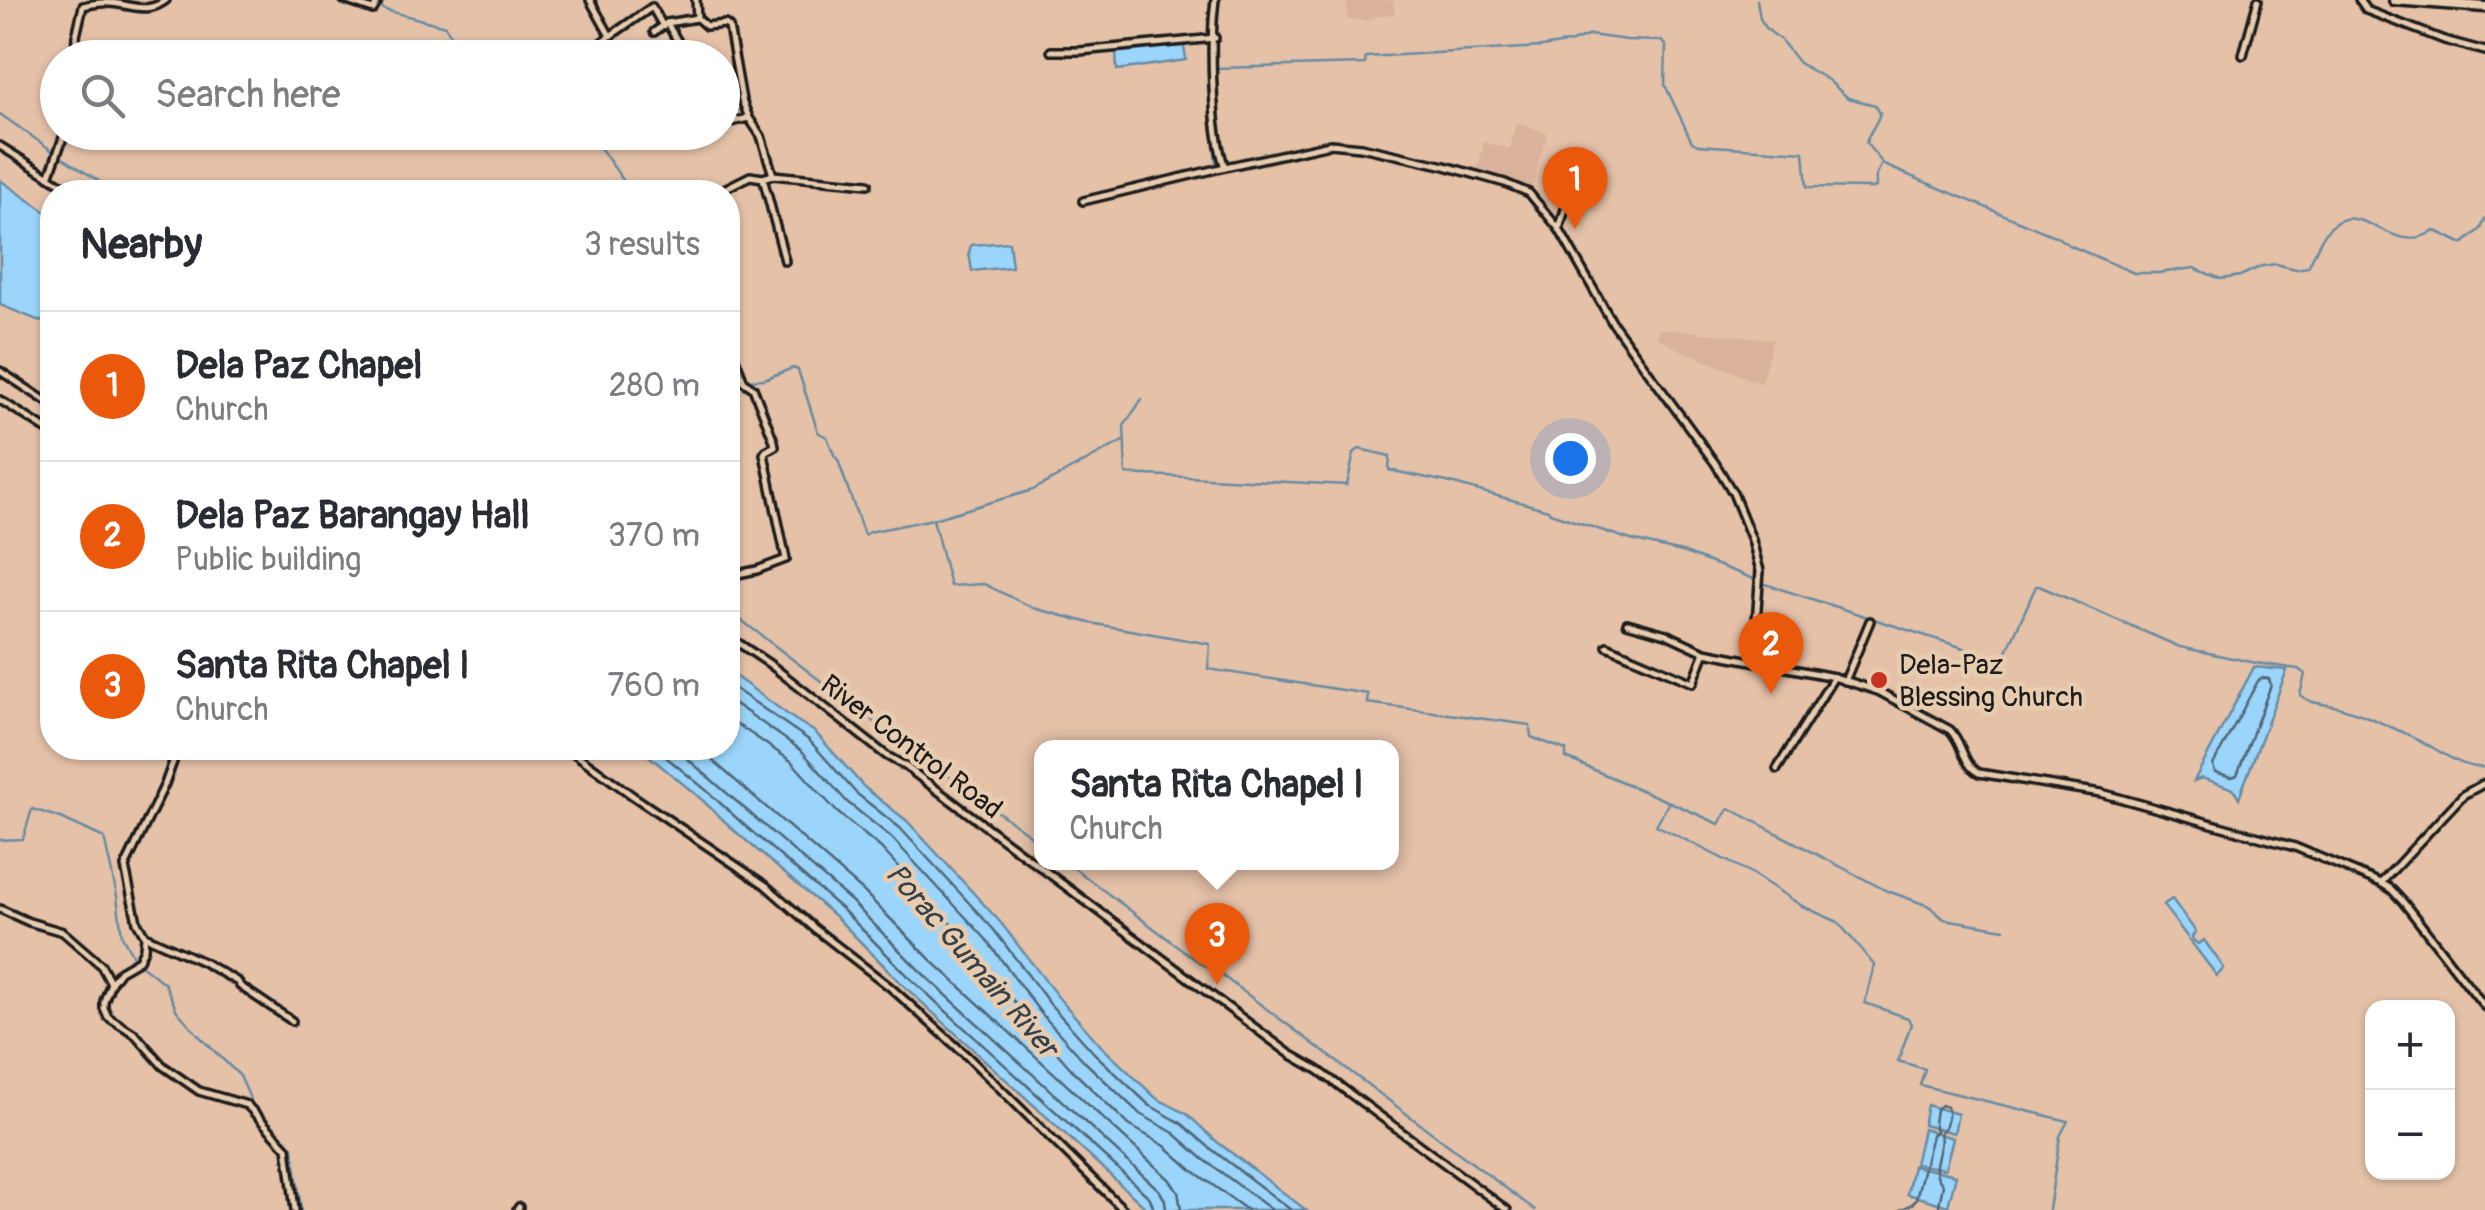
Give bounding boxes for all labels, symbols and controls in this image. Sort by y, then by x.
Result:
search box [40,40,740,150]
icon: search [75,68,130,123]
text: Search here [155,71,341,119]
pin: 1 [1542,146,1608,229]
text: Nearby [80,219,202,271]
text: 3 results [584,225,700,265]
text: Dela Paz Chapel [175,342,422,390]
text: 1 [106,366,119,406]
text: 280 m [609,366,700,406]
text: Church [175,390,269,430]
your location [1545,433,1596,484]
text: Dela Paz Barangay Hall [175,492,530,540]
text: 2 [104,516,121,556]
text: 370 m [608,516,700,556]
text: Public building [175,540,361,580]
pin: 2 [1738,612,1804,694]
text: Santa Rita Chapel I [175,642,470,690]
place label: Dela-Paz Blessing Church [1899,648,2083,715]
text: 3 [104,666,121,706]
text: 760 m [607,666,700,706]
street label: River Control Road [813,667,1009,827]
marker: Dela-Paz Blessing Church [1868,669,1890,691]
text: Church [175,690,269,730]
popup [1034,740,1399,870]
text: Santa Rita Chapel I [1069,761,1364,809]
text: Church [1069,809,1163,849]
water label: Porac Gumain River [877,856,1068,1067]
pin: 3 [1184,902,1250,985]
map controls [2365,1000,2455,1180]
button: + [2365,1000,2455,1090]
button: − [2365,1090,2455,1180]

